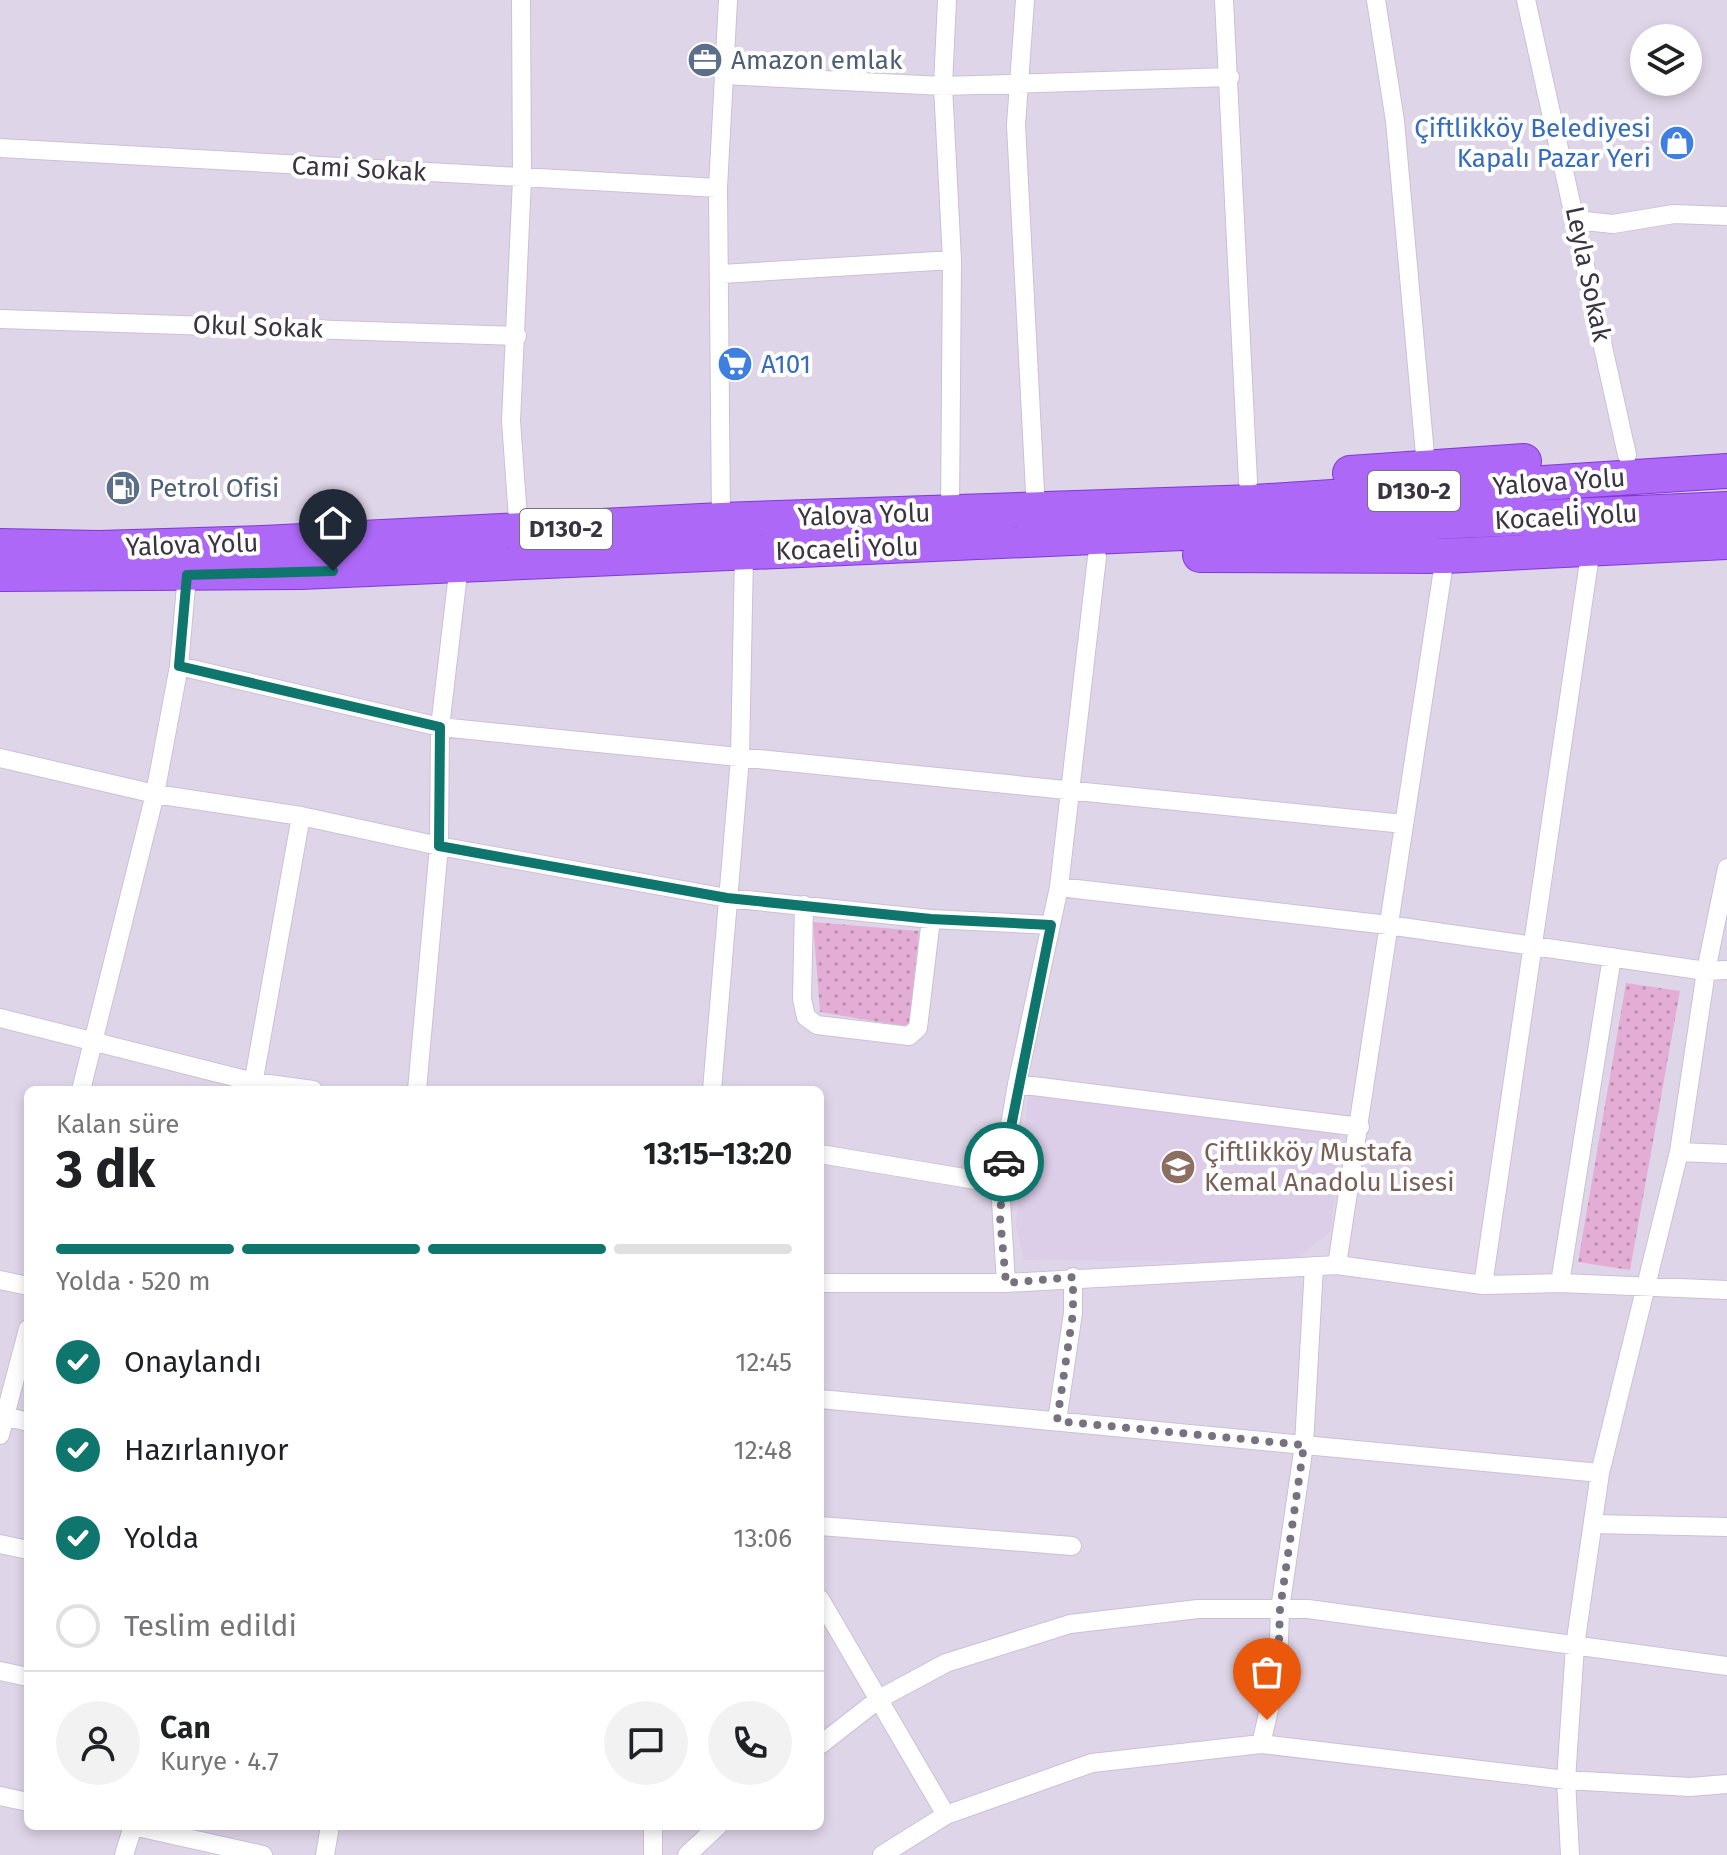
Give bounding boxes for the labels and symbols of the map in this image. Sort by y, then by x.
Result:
office icon: Amazon emlak [686,41,724,79]
place label: Amazon emlak [731,45,903,76]
place label: Çiftlikköy Belediyesi Kapalı Pazar Yeri [1414,113,1651,174]
shop icon: Çiftlikköy Belediyesi Kapalı Pazar Yeri [1658,124,1696,162]
street label: Cami Sokak [291,150,428,188]
street label: Leyla Sokak [1559,204,1618,345]
street label: Okul Sokak [192,309,324,345]
supermarket icon: A101 [716,345,754,383]
place label: A101 [761,349,811,380]
street label: Yalova Yolu [1492,462,1626,502]
fuel station icon: Petrol Ofisi [104,469,142,507]
road number: D130-2 [1368,471,1460,511]
place label: Petrol Ofisi [149,473,279,504]
pin [299,489,367,571]
street label: Kocaeli̇ Yolu [1494,494,1638,536]
street label: Yalova Yolu [797,497,931,533]
road number: D130-2 [520,509,612,549]
street label: Yalova Yolu [125,527,259,563]
street label: Kocaeli̇ Yolu [775,527,919,567]
courier [964,1122,1044,1202]
place label: Çiftlikköy Mustafa Kemal Anadolu Lisesi [1204,1137,1455,1198]
school or university icon: Çiftlikköy Mustafa Kemal Anadolu Lisesi [1159,1148,1197,1186]
pin [1233,1638,1301,1720]

